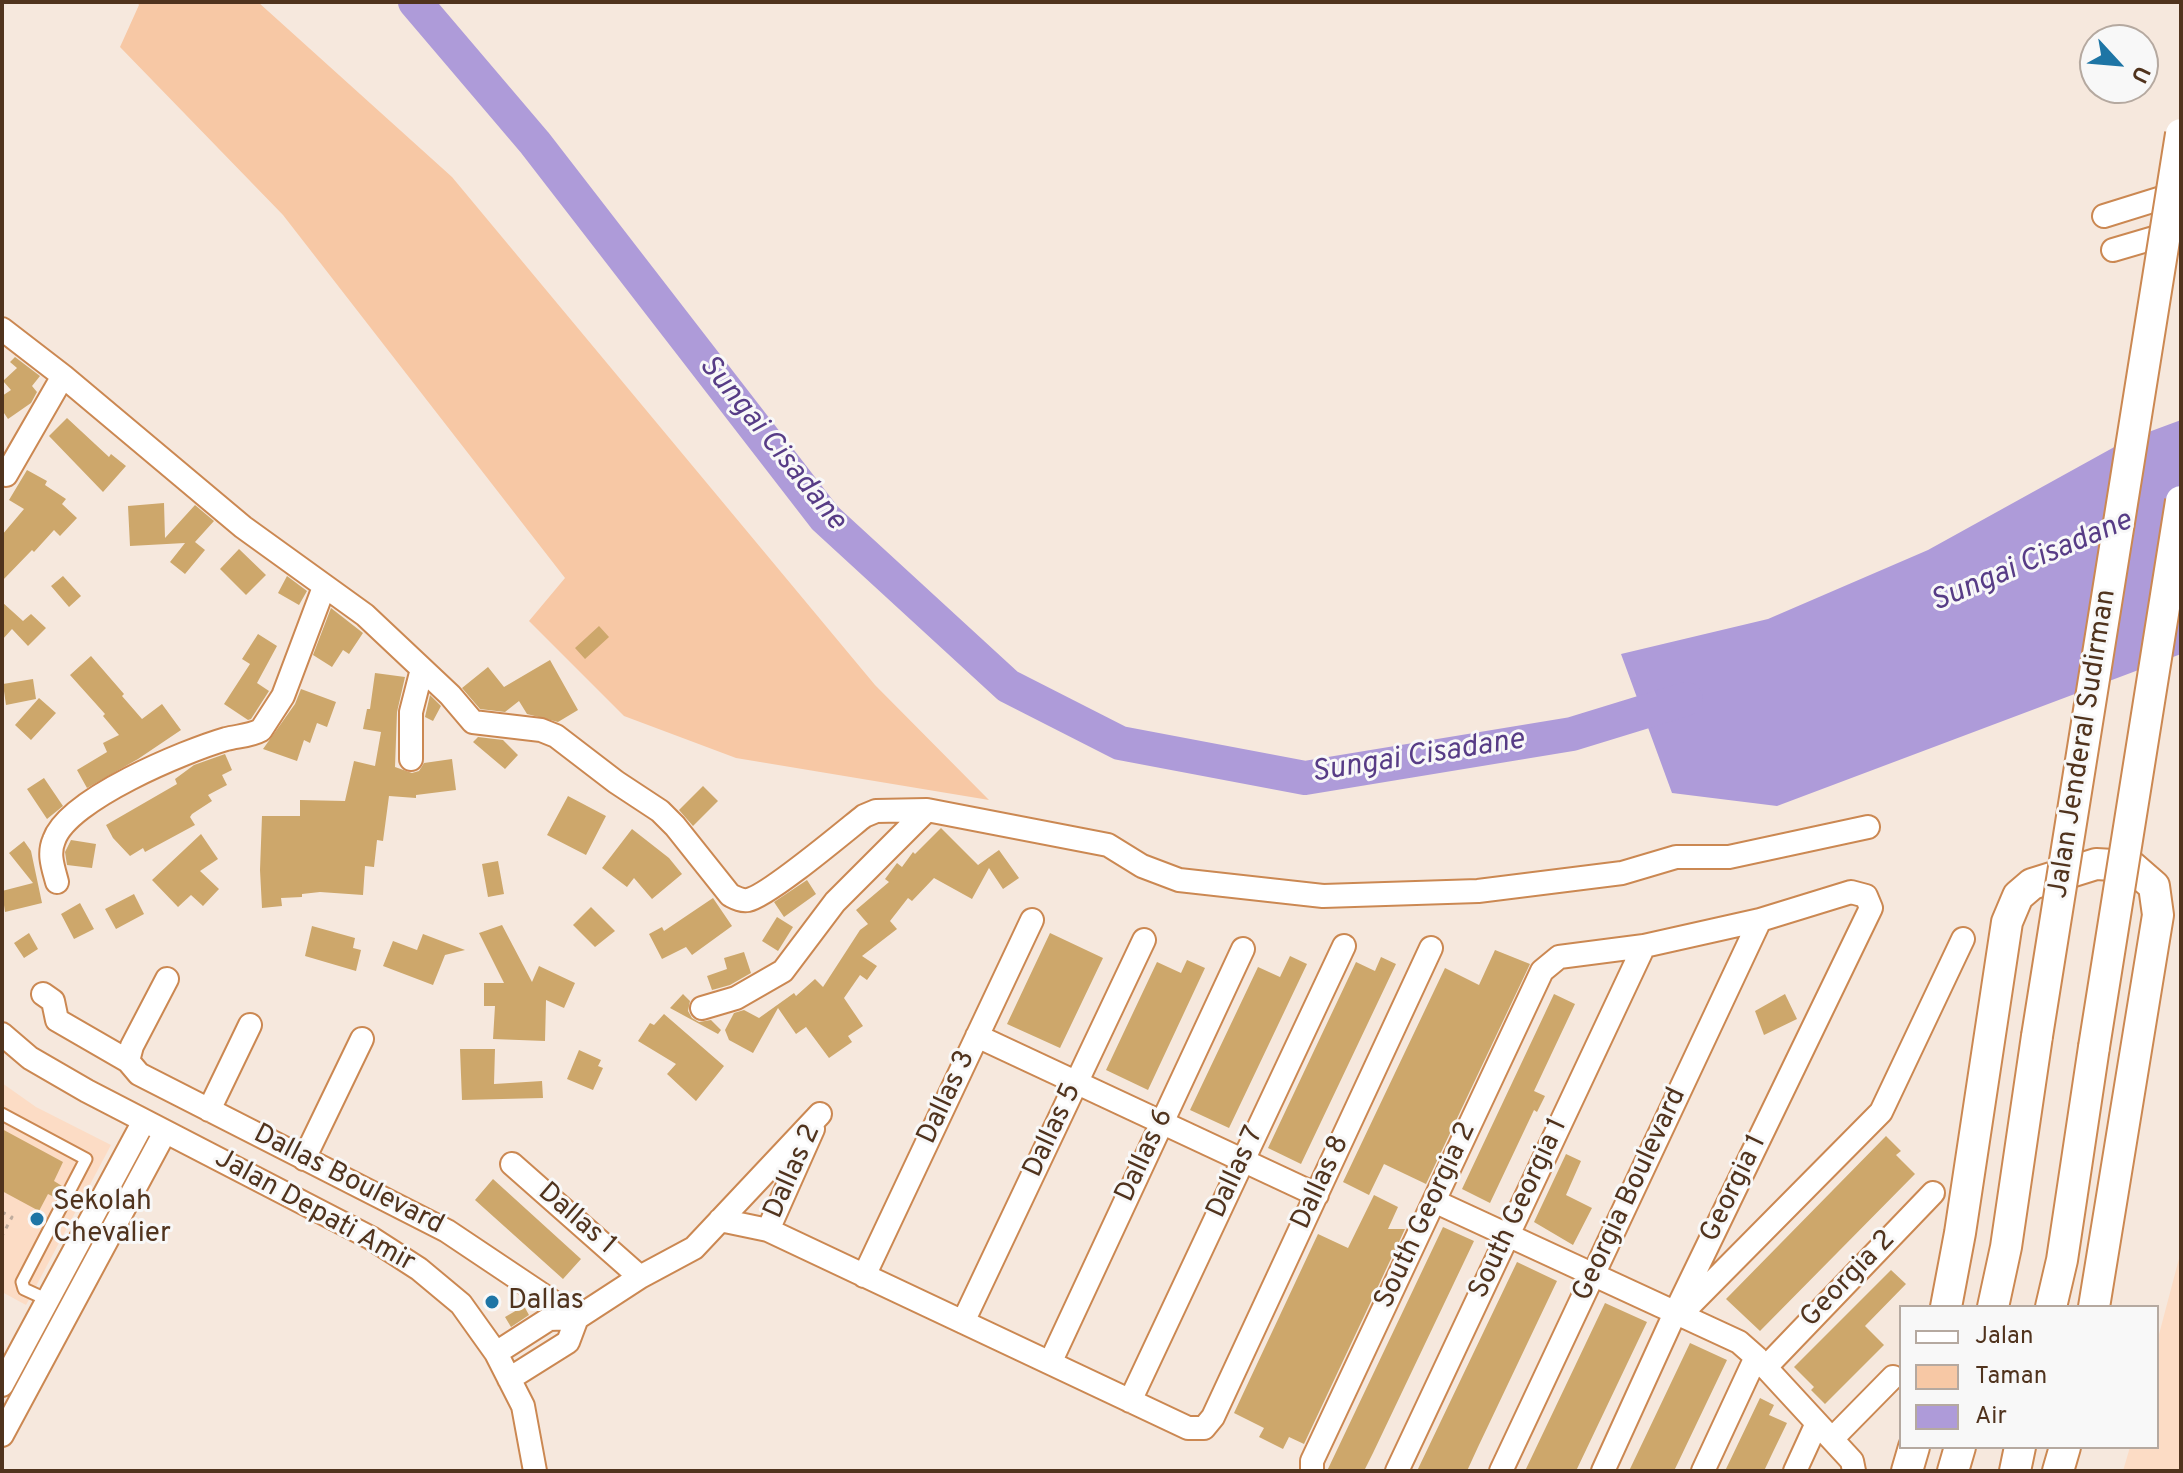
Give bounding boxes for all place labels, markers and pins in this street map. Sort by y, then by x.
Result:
place label: Sekolah Chevalier [53,1186,171,1252]
marker: Sekolah Chevalier [28,1210,46,1228]
place label: Dallas [508,1285,584,1319]
marker: Dallas [483,1293,501,1311]

